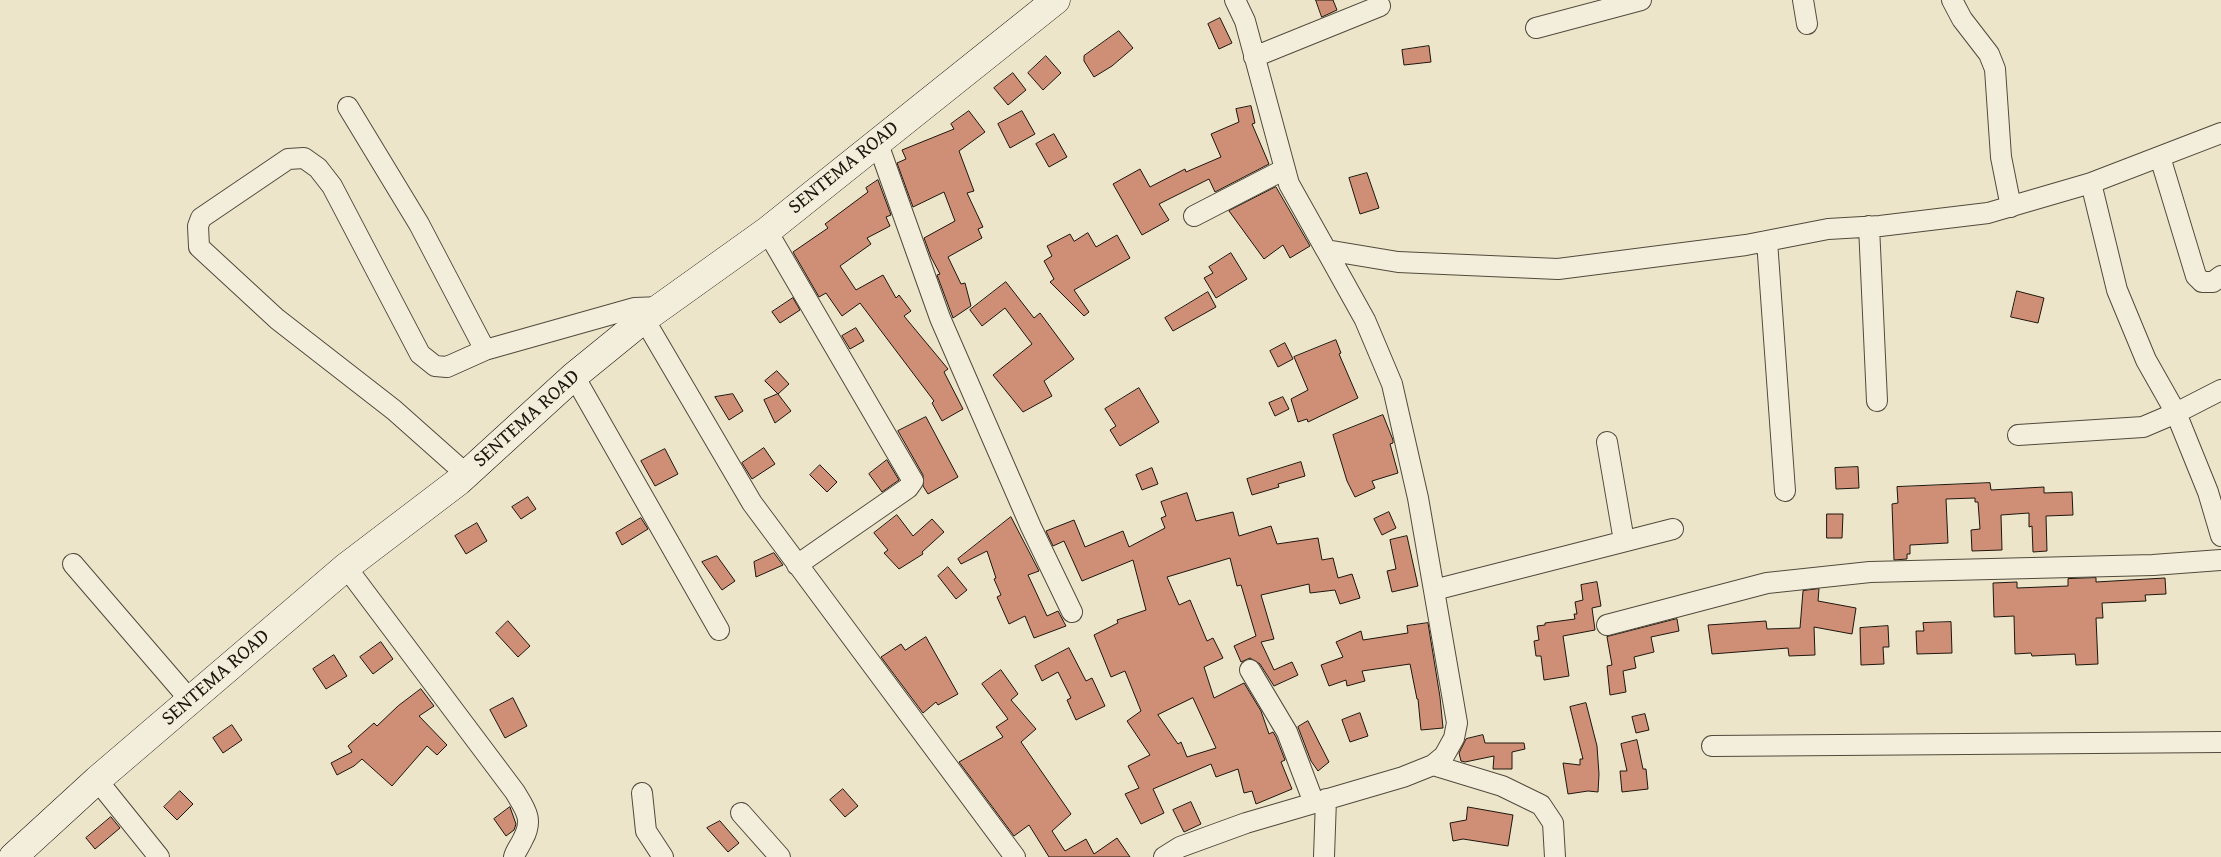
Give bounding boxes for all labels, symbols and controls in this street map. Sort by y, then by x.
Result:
street label: SENTEMA ROAD [784,116,904,220]
street label: SENTEMA ROAD [469,365,585,473]
street label: SENTEMA ROAD [157,625,275,731]

